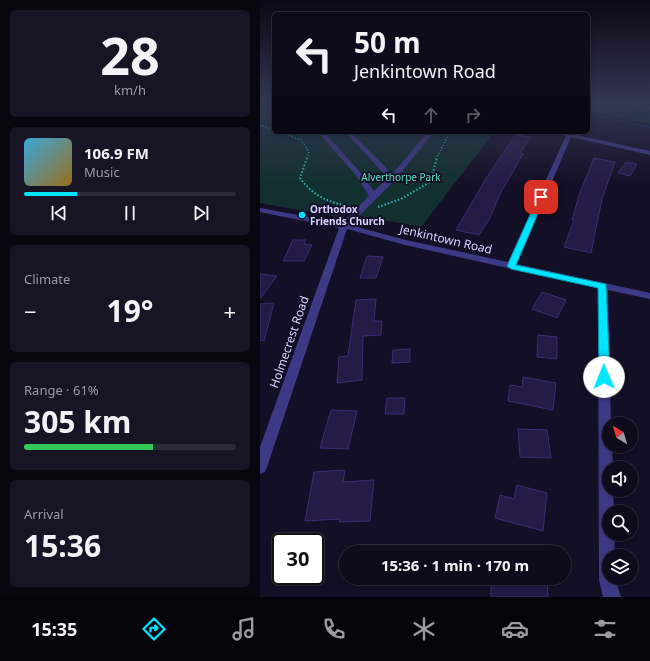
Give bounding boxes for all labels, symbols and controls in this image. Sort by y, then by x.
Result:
text: 28 [100,19,160,90]
text: 50 m [354,23,421,61]
icon: left [288,28,340,80]
text: Jenkintown Road [354,59,496,83]
text: km/h [114,81,146,99]
icon: left [378,104,400,126]
icon: ahead [420,104,442,126]
icon: right [462,104,484,126]
text: 106.9 FM [84,143,149,163]
text: Music [84,163,120,181]
park label: Alverthorpe Park [361,170,441,184]
pin [524,180,558,214]
icon: arrive [530,186,552,208]
icon: previous [48,202,70,224]
icon: pause [119,202,141,224]
icon: next [190,202,212,224]
place label: Orthodox Friends Church [310,202,385,228]
marker: Orthodox Friends Church [297,210,307,220]
street label: Jenkintown Road [397,220,494,258]
text: Climate [24,270,70,288]
text: 19° [106,290,154,331]
street label: Holmecrest Road [265,294,313,390]
text: − [24,296,37,326]
text: + [223,296,236,326]
position arrow [583,356,625,398]
text: Range · 61% [24,381,99,399]
text: 305 km [24,401,131,442]
north arrow [602,417,638,453]
map controls [602,417,638,585]
button: sound [602,461,638,497]
text: Arrival [24,505,64,523]
button: search [602,505,638,541]
text: 15:36 [24,525,101,566]
speed limit sign: 30 [272,533,324,585]
button: layers [602,549,638,585]
text: 15:36 · 1 min · 170 m [381,555,529,575]
icon: directions [140,615,168,643]
icon: music [230,615,258,643]
icon: phone [320,615,348,643]
icon: climate [410,615,438,643]
icon: car [501,615,529,643]
icon: filters [591,615,619,643]
text: 15:35 [31,617,77,641]

